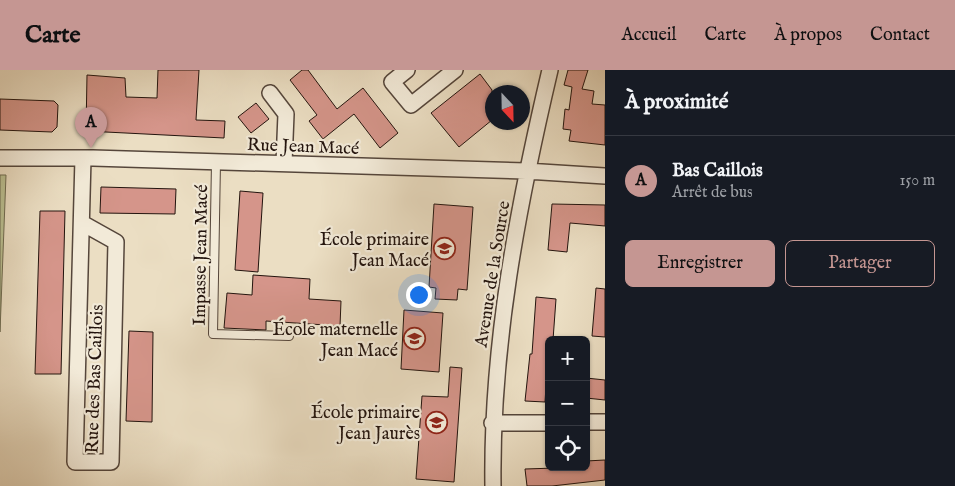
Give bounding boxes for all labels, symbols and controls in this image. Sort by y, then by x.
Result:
text: Carte [25,20,81,51]
text: Accueil [622,24,677,47]
text: Carte [705,24,746,47]
text: À propos [774,24,842,47]
text: Contact [870,24,930,47]
north arrow [485,85,530,130]
text: À proximité [625,89,728,116]
pin: A [75,107,107,148]
street label: Rue Jean Macé [246,134,359,161]
text: Bas Caillois [672,159,763,183]
text: A [636,171,646,191]
text: 150 m [900,171,935,191]
text: Arrêt de bus [672,183,753,203]
street label: Impasse Jean Macé [189,184,214,326]
street label: Avenue de la Source [470,199,516,350]
place label: École primaire Jean Macé [320,227,429,273]
school or university icon: École primaire Jean Macé [433,237,457,261]
button: Enregistrer [625,240,775,287]
button: Partager [785,240,935,287]
your location [406,282,432,308]
street label: Rue des Bas Caillois [81,304,110,454]
place label: École maternelle Jean Macé [273,317,398,363]
school or university icon: École maternelle Jean Macé [402,327,426,351]
map controls [545,336,590,471]
button: + [545,336,590,381]
button: − [545,381,590,426]
place label: École primaire Jean Jaurès [311,400,420,446]
school or university icon: École primaire Jean Jaurès [424,410,448,434]
button: locate [545,426,590,471]

